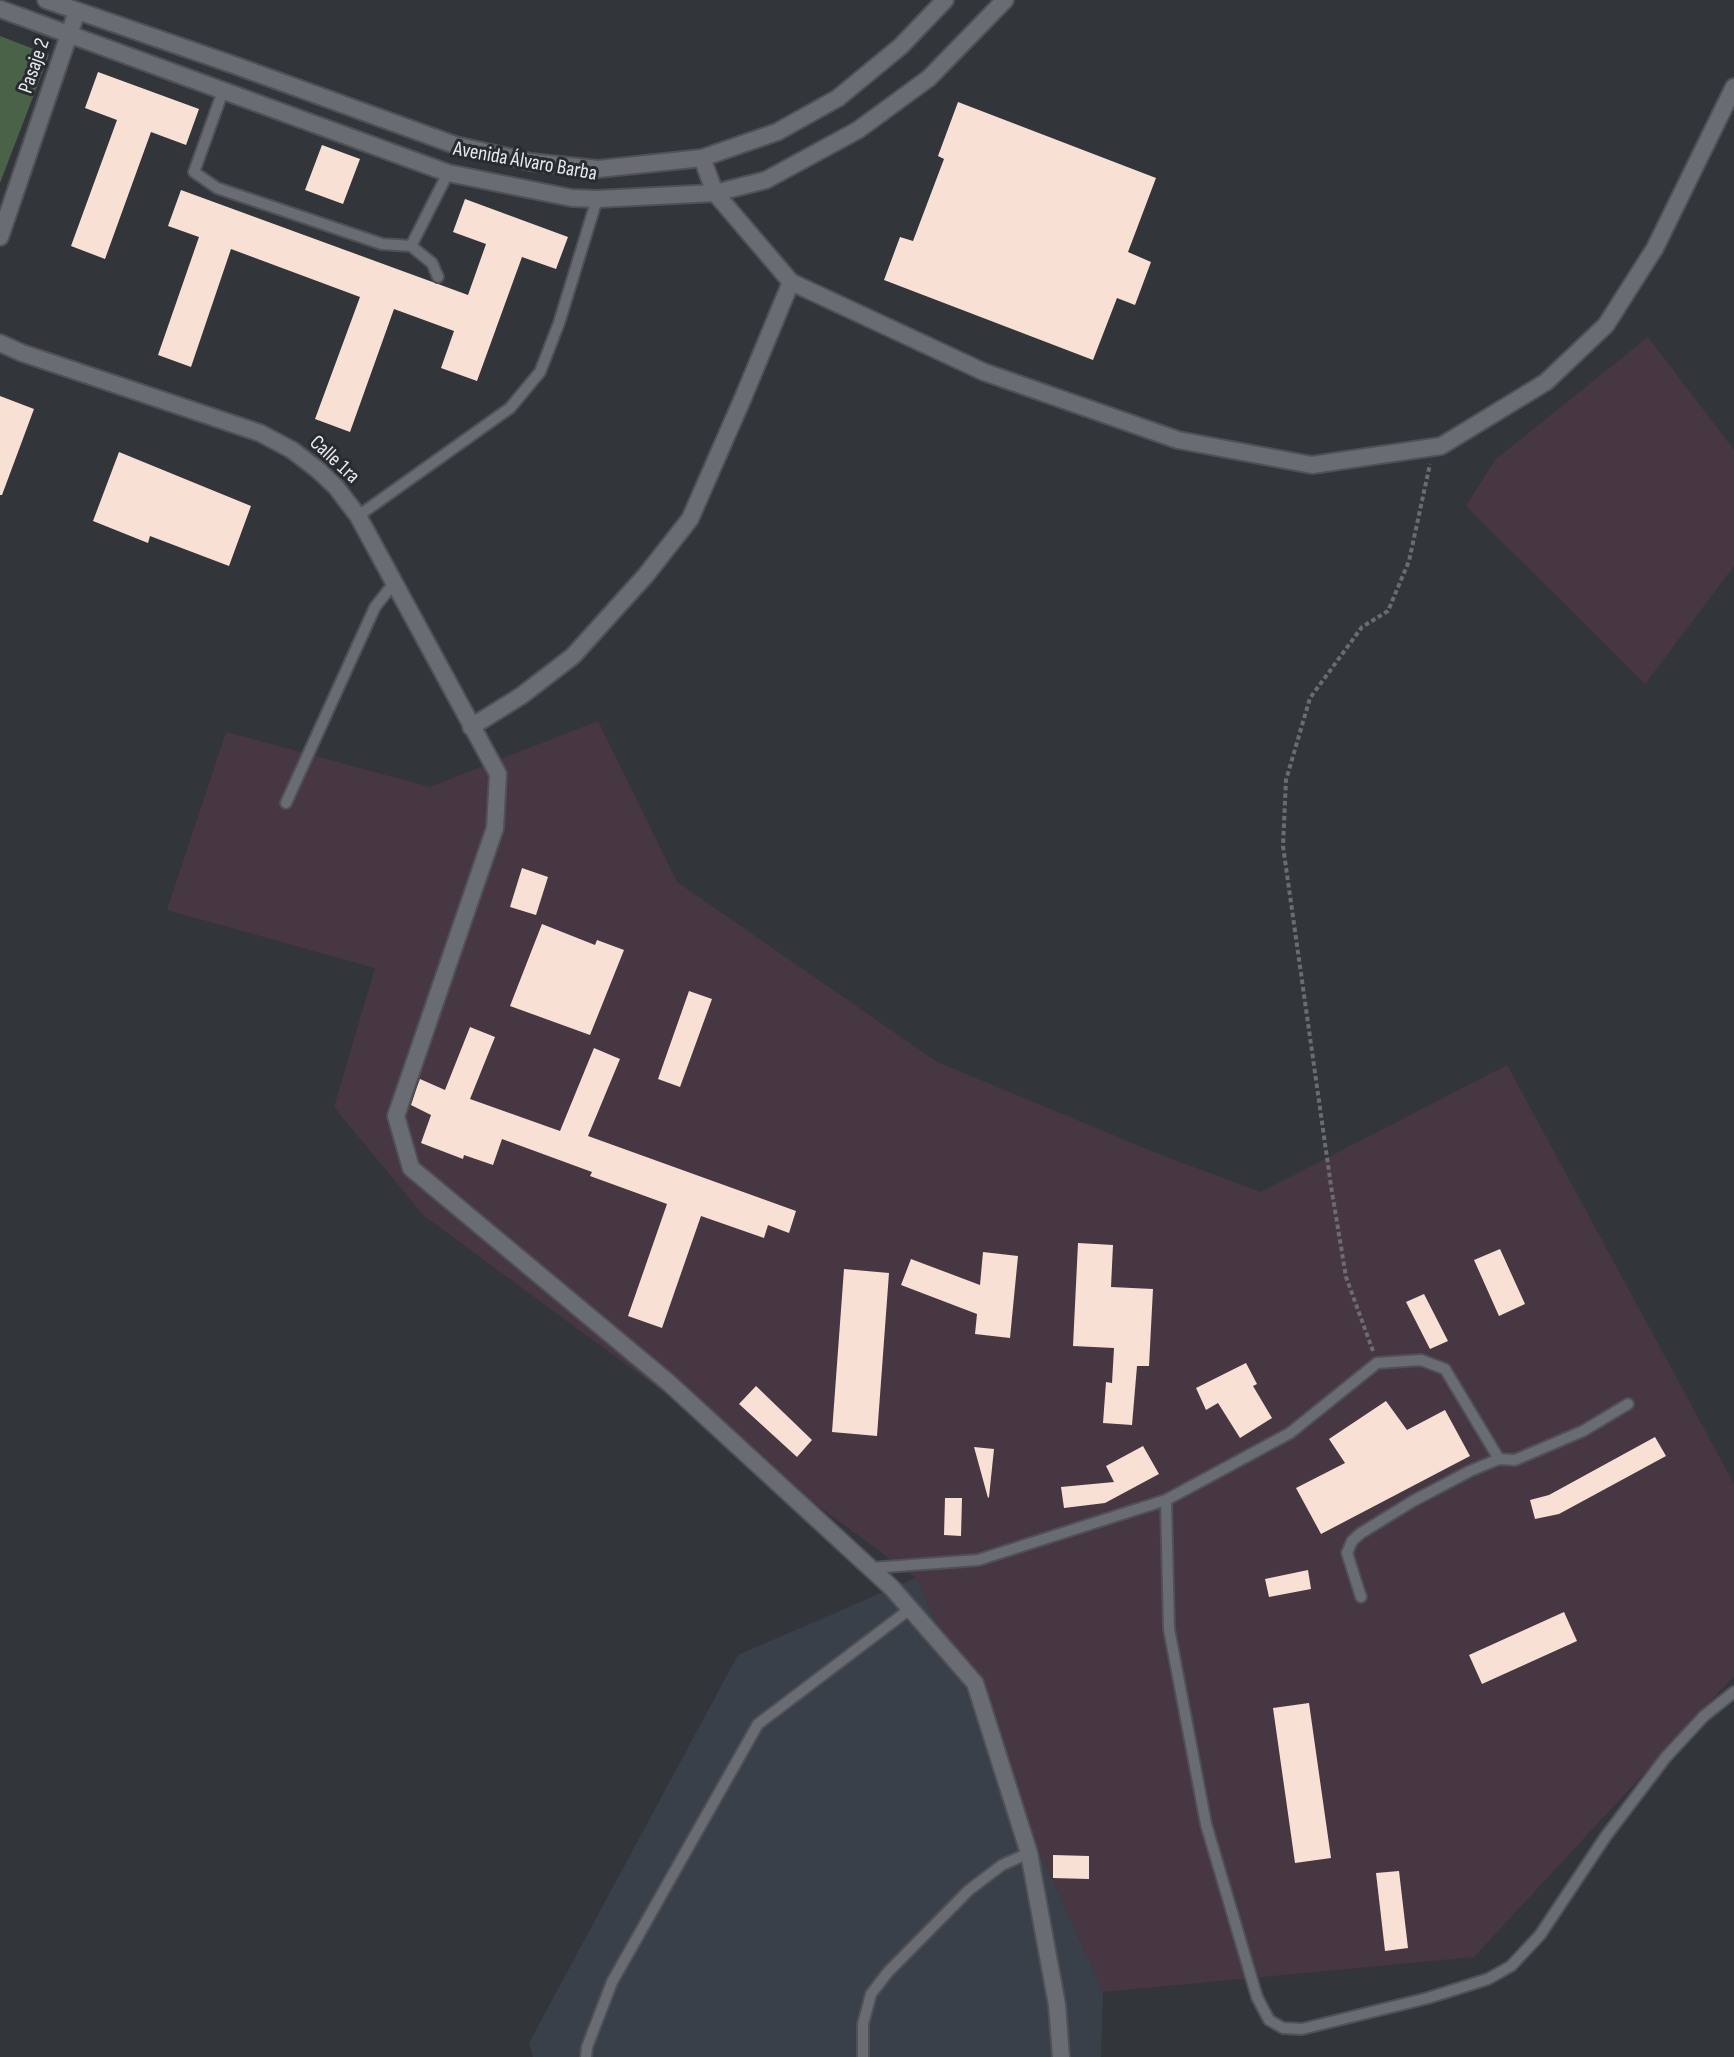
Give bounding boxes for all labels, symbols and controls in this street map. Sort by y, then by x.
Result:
street label: Pasaje 2 [14,35,56,97]
street label: Avenida Álvaro Barba [451,137,599,187]
street label: Calle 1ra [304,431,364,489]

